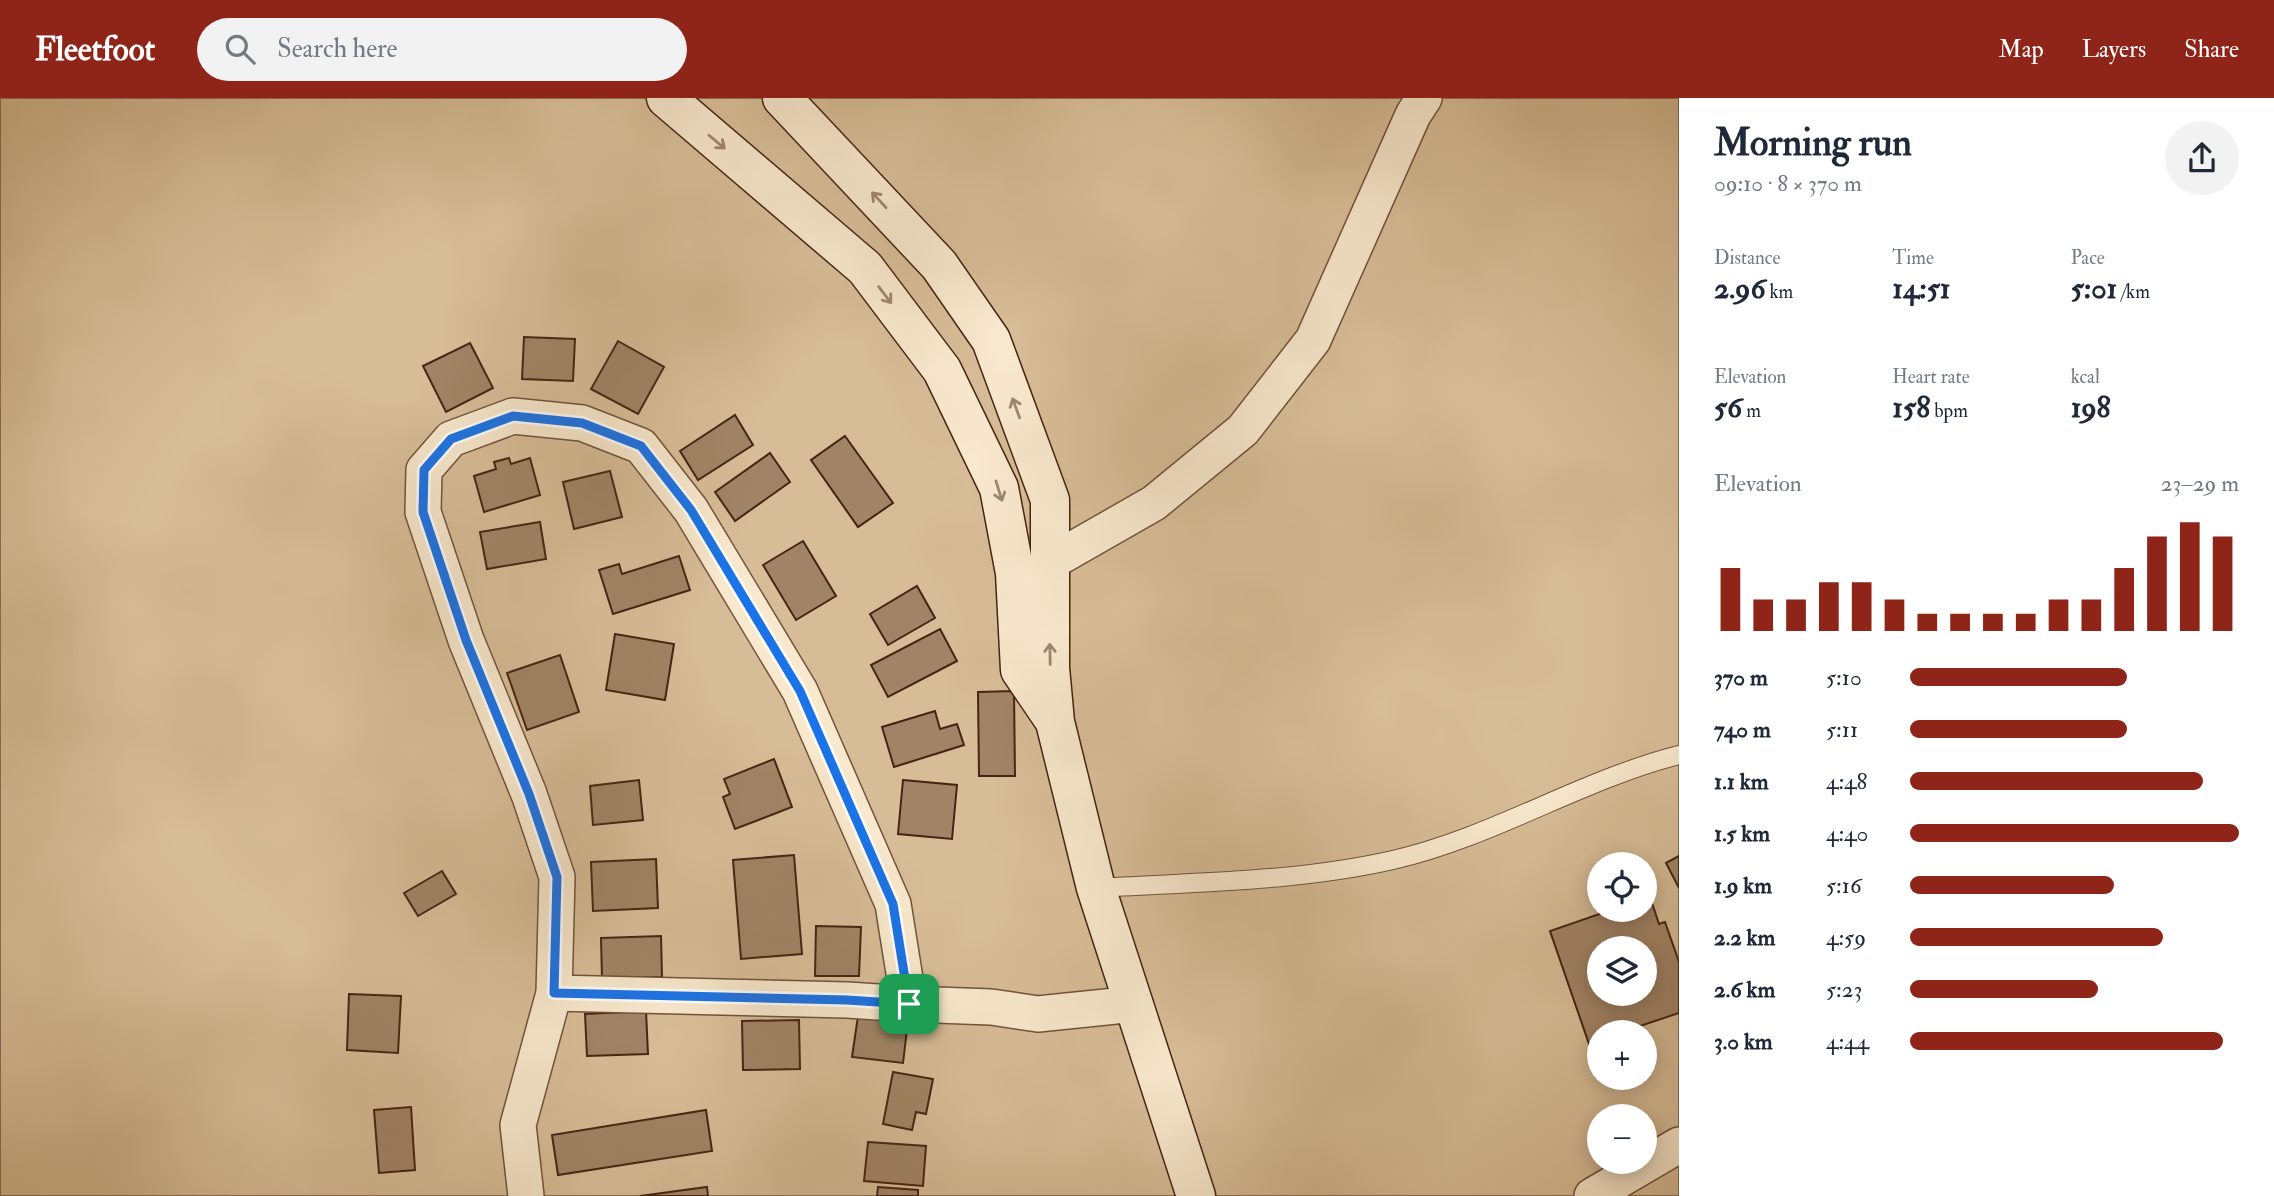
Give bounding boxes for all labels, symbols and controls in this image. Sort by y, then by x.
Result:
search box [197,18,687,81]
text: Fleetfoot [35,29,155,70]
icon: search [221,30,259,68]
text: Search here [277,33,397,65]
text: Map [1999,34,2044,65]
text: Layers [2082,34,2146,65]
text: Share [2184,34,2239,65]
text: Morning run [1714,119,1912,167]
button: share [2165,121,2239,195]
one-way arrow [708,134,726,150]
text: 09:10 · 8 × 370 m [1714,169,1862,198]
one-way arrow [871,191,887,209]
text: Distance [1714,246,1780,270]
text: Time [1892,246,1934,270]
text: Pace [2071,246,2105,270]
text: 2.96 [1714,270,1766,307]
text: 14:51 [1892,270,1951,307]
text: 5:01 [2071,270,2117,307]
text: km [1766,280,1793,304]
text: /km [2117,280,2150,304]
one-way arrow [878,285,893,304]
text: Elevation [1714,365,1786,389]
text: Heart rate [1892,365,1970,389]
text: kcal [2071,365,2100,389]
text: 56 [1714,389,1742,426]
text: 158 [1892,389,1930,426]
text: 198 [2071,389,2111,426]
one-way arrow [1009,398,1021,420]
text: m [1742,399,1761,423]
text: bpm [1930,399,1968,423]
text: Elevation [1714,469,1802,498]
text: 23–29 m [2161,469,2239,498]
one-way arrow [993,479,1006,501]
one-way arrow [1043,643,1057,666]
text: 370 m [1714,663,1768,692]
text: 5:10 [1826,663,1862,692]
text: 740 m [1714,715,1771,744]
text: 5:11 [1826,715,1858,744]
text: 1.1 km [1714,767,1769,796]
text: 4:48 [1826,767,1867,796]
text: 1.5 km [1714,819,1770,848]
text: 4:40 [1826,819,1868,848]
map controls [1587,852,1657,1174]
button: locate [1587,852,1657,922]
text: 1.9 km [1714,871,1772,900]
text: 5:16 [1826,871,1862,900]
text: 2.2 km [1714,923,1775,952]
text: 4:59 [1826,923,1866,952]
button: layers [1587,936,1657,1006]
pin [879,974,939,1034]
text: 2.6 km [1714,975,1775,1004]
text: 5:23 [1826,975,1862,1004]
icon: arrive [890,985,928,1023]
button: + [1587,1020,1657,1090]
text: 3.0 km [1714,1027,1773,1056]
text: 4:44 [1826,1027,1869,1056]
button: − [1587,1104,1657,1174]

